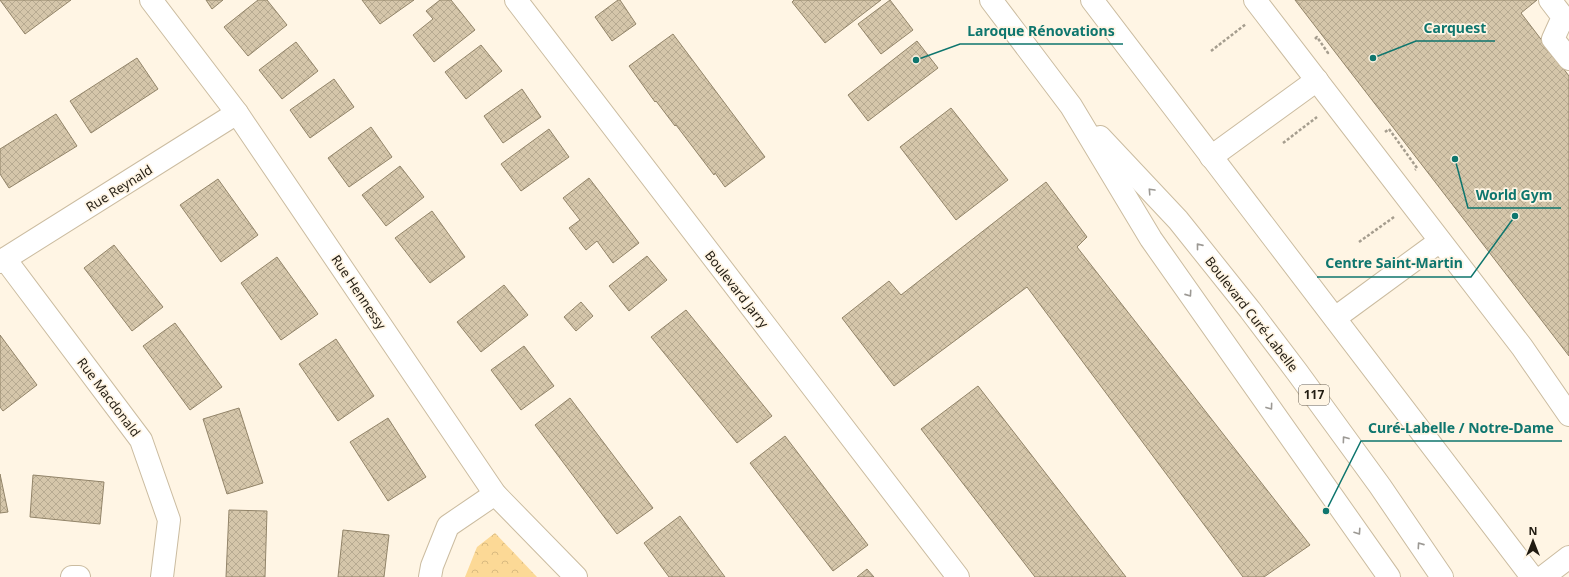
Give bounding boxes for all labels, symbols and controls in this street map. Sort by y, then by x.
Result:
callout: Carquest [1416,15,1495,41]
callout: Laroque Rénovations [960,18,1123,44]
text: Carquest [1424,18,1486,37]
text: Laroque Rénovations [967,21,1115,40]
street label: Rue Reynald [82,160,156,216]
callout: World Gym [1468,182,1561,208]
text: World Gym [1476,185,1552,204]
one-way arrow [1148,188,1156,196]
one-way arrow [1197,243,1204,251]
street label: Boulevard Jarry [701,247,773,332]
street label: Rue Hennessy [327,251,391,333]
callout: Centre Saint-Martin [1317,251,1471,277]
street label: Boulevard Curé-Labelle [1201,253,1303,375]
text: Centre Saint-Martin [1325,253,1463,272]
one-way arrow [1184,290,1191,297]
street label: Rue Macdonald [73,354,145,440]
road number: 117 [1299,385,1329,405]
one-way arrow [1265,403,1273,410]
callout: Curé-Labelle / Notre-Dame [1361,415,1562,441]
text: Curé-Labelle / Notre-Dame [1368,418,1554,437]
one-way arrow [1343,436,1350,443]
north arrow [1513,521,1553,561]
text: N [1529,523,1537,538]
one-way arrow [1353,528,1360,535]
one-way arrow [1417,542,1425,549]

